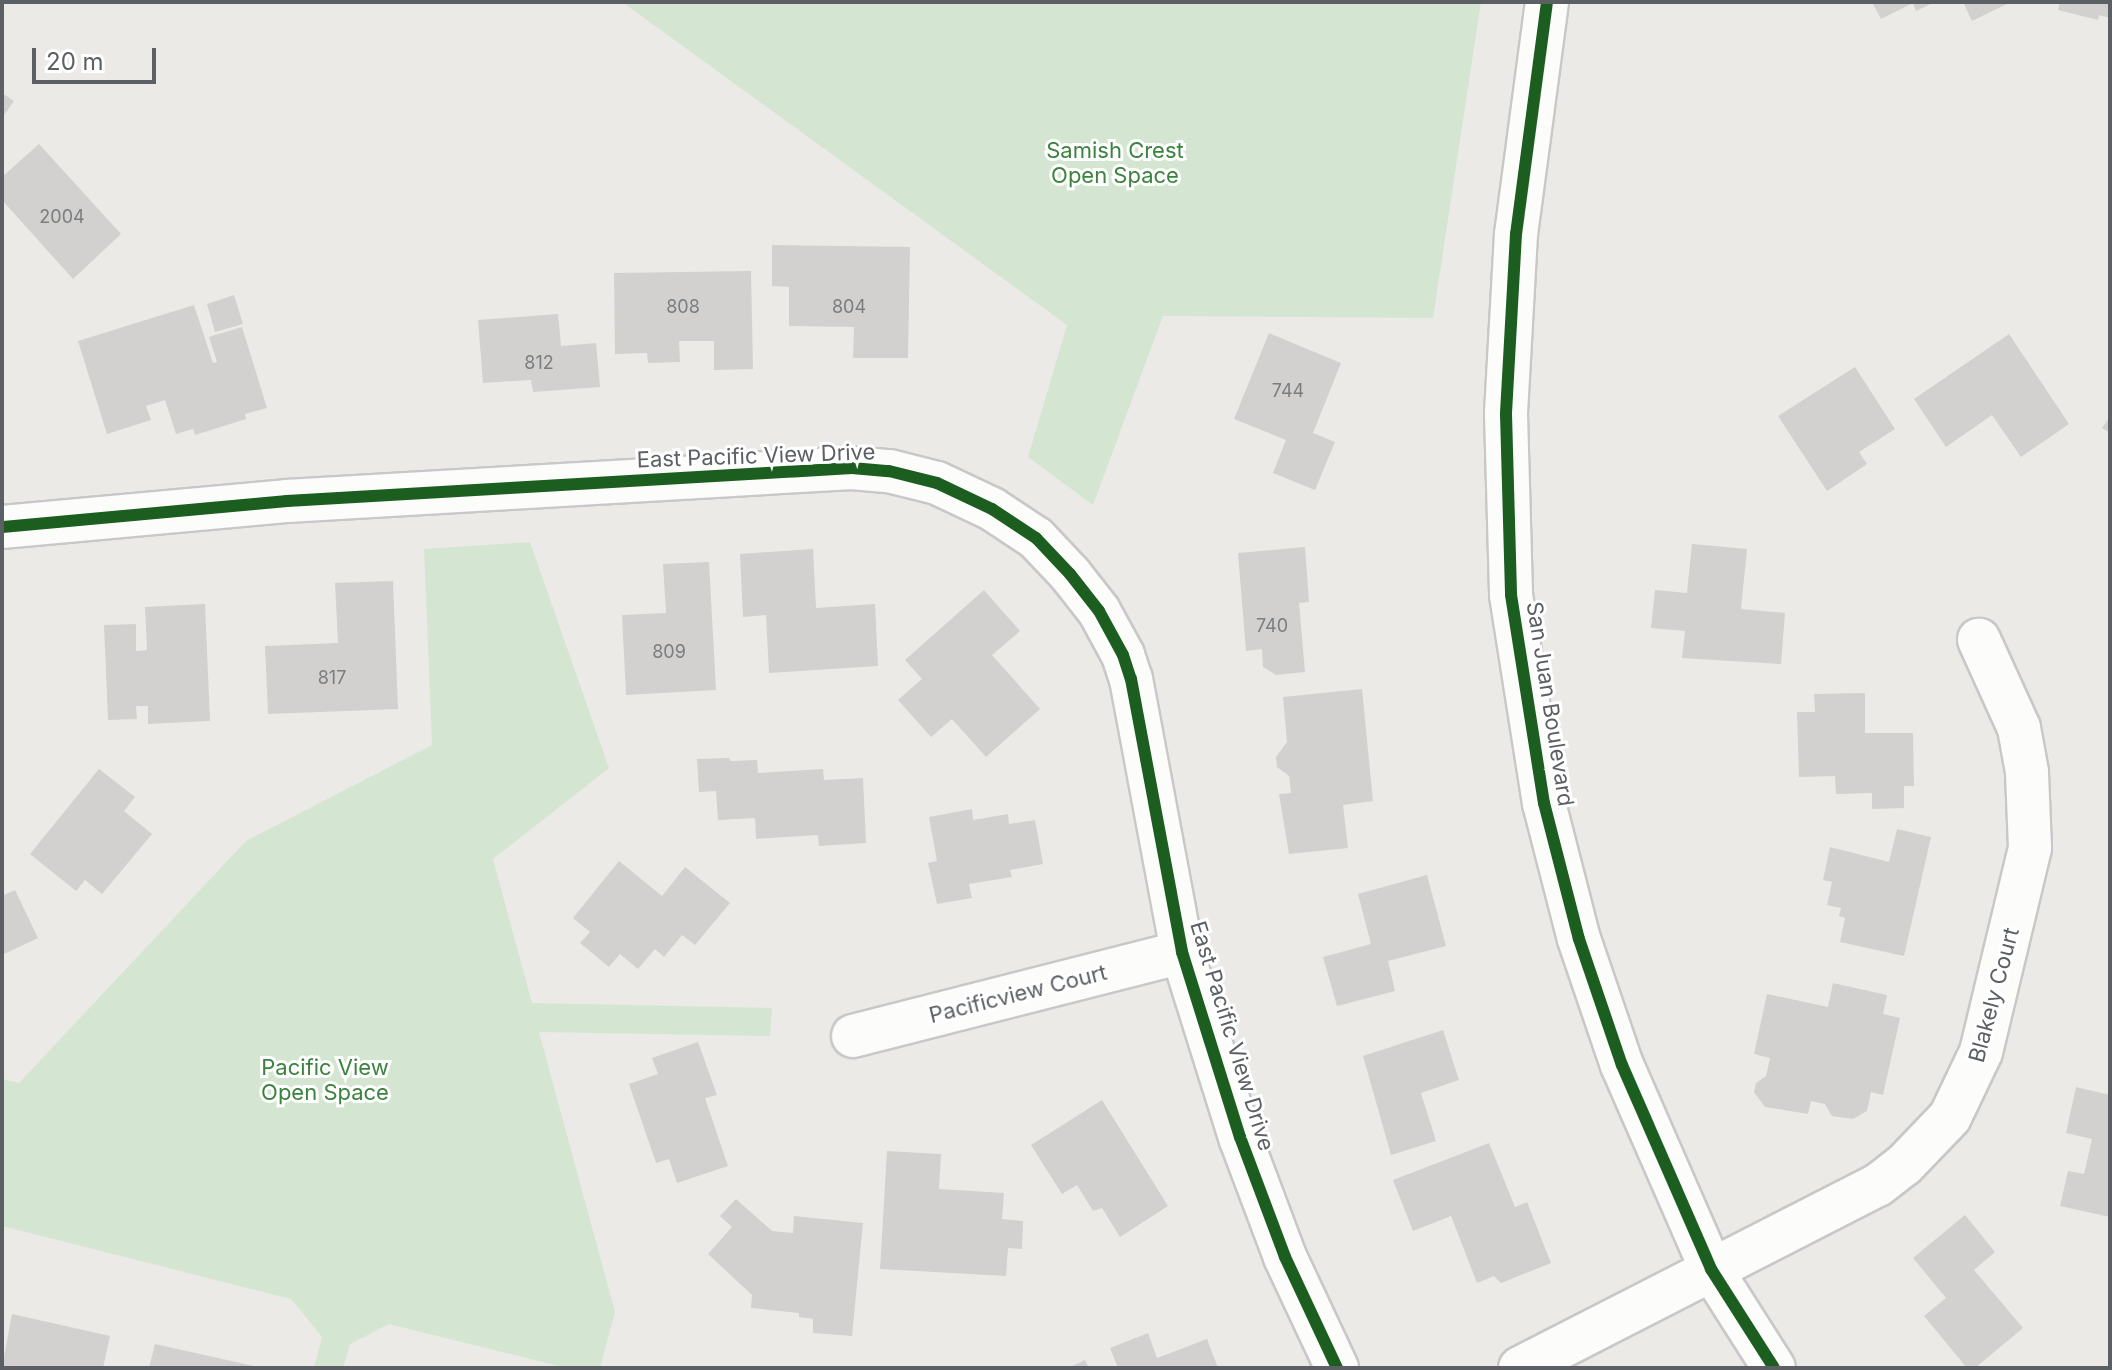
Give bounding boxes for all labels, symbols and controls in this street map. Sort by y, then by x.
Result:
scale bar [36,32,160,82]
text: 20 m [46,47,104,76]
park label: Samish Crest Open Space [1046,137,1184,188]
house number: 2004 [39,206,85,228]
house number: 808 [666,296,700,318]
house number: 804 [832,296,866,318]
house number: 812 [524,352,554,374]
house number: 744 [1272,380,1304,402]
street label: East Pacific View Drive [636,439,876,473]
street label: San Juan Boulevard [1521,600,1579,808]
house number: 740 [1256,615,1288,637]
house number: 809 [652,641,686,663]
house number: 817 [318,667,346,689]
street label: East Pacific View Drive [1184,918,1280,1154]
street label: Blakely Court [1963,925,2025,1065]
street label: Pacificview Court [926,959,1110,1029]
park label: Pacific View Open Space [261,1054,389,1106]

